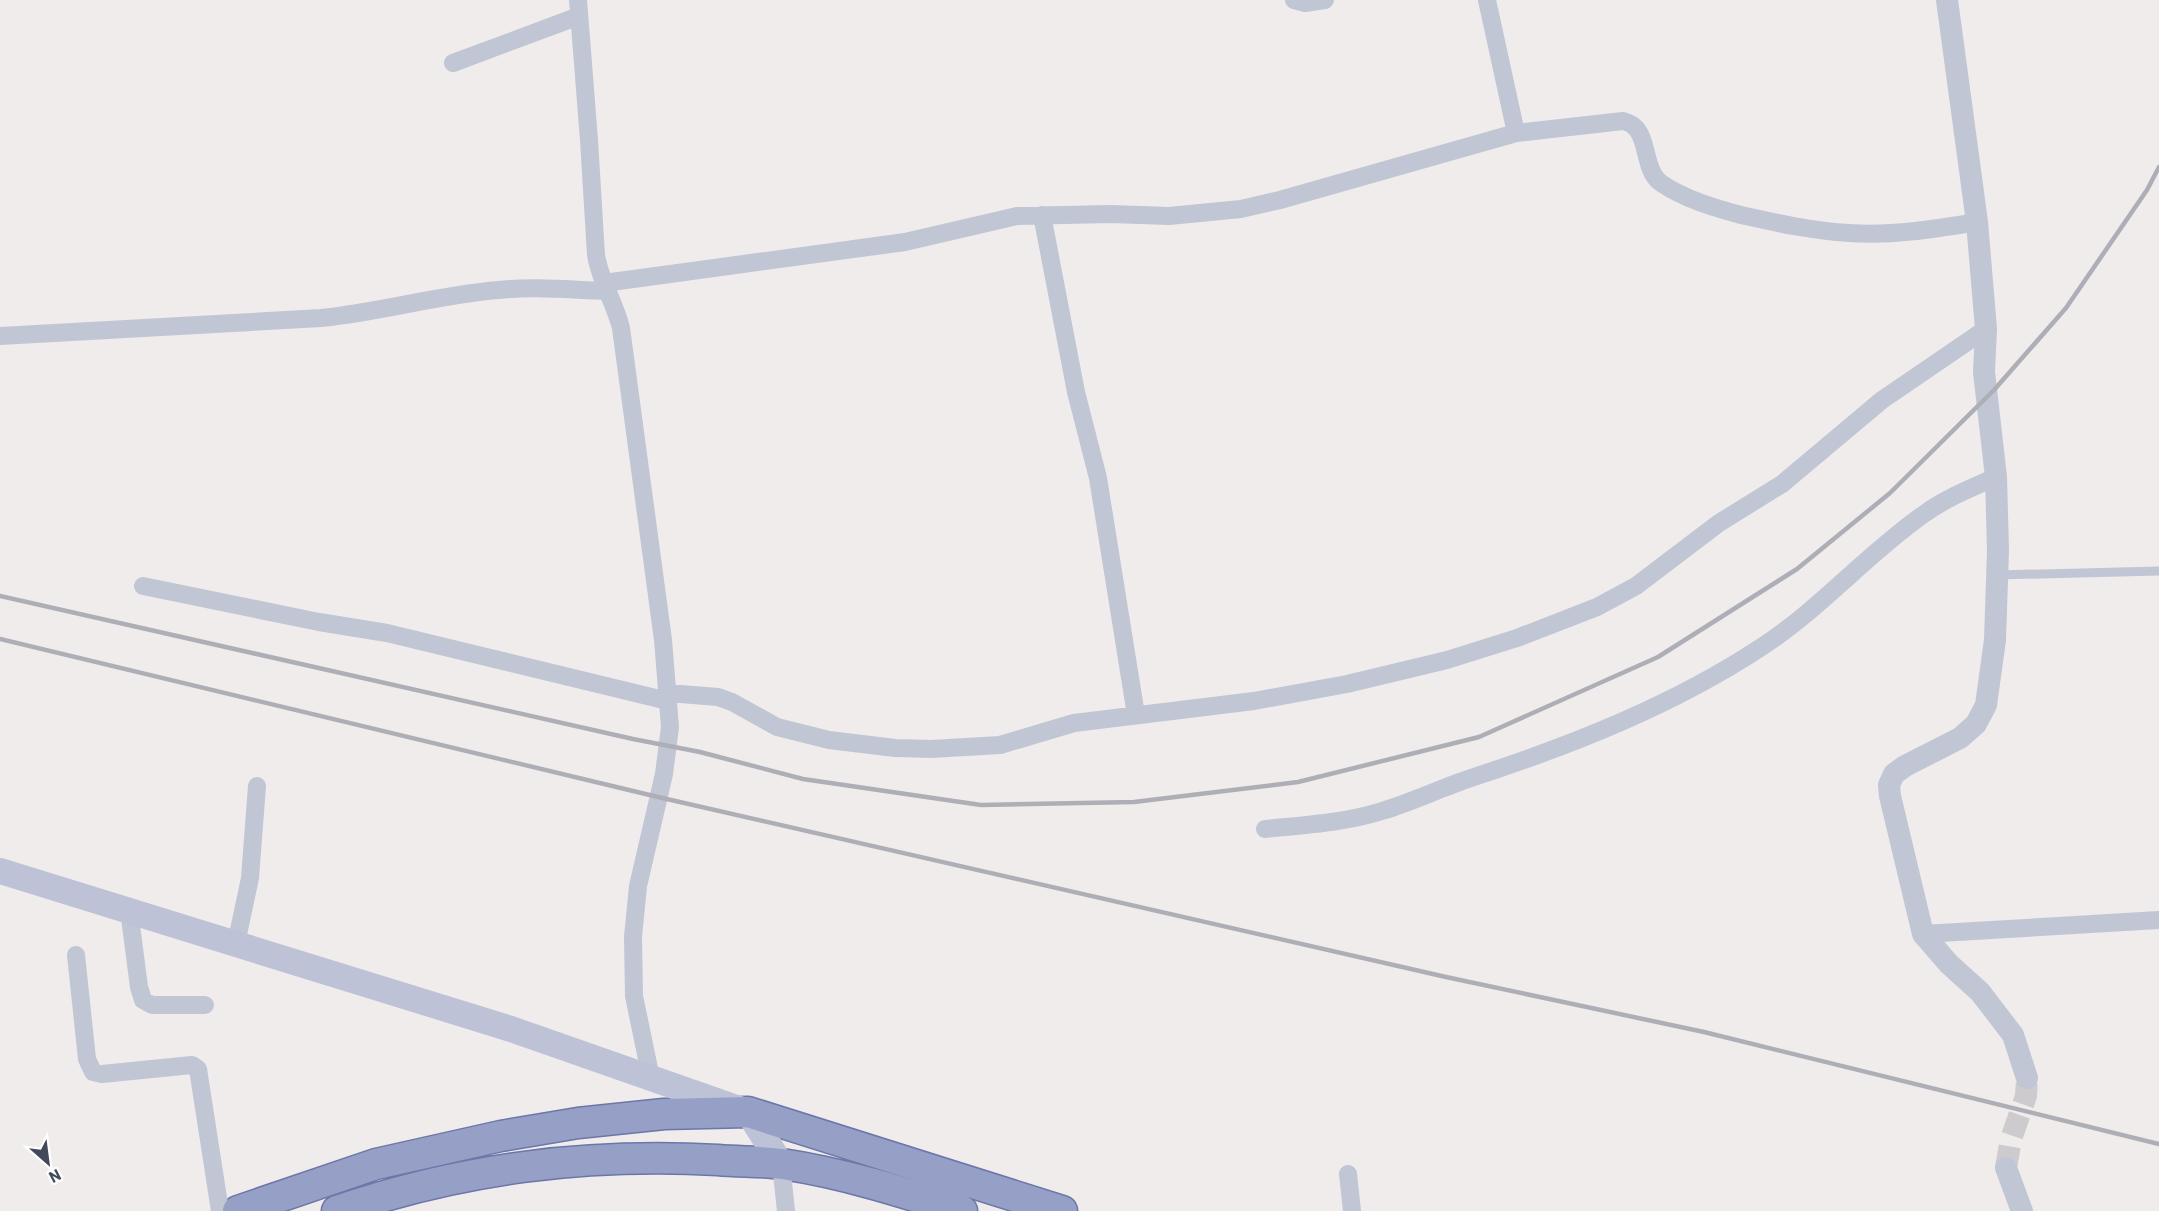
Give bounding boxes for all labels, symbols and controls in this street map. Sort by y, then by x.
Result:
north arrow [18,1133,78,1193]
text: N [46,1166,64,1188]

